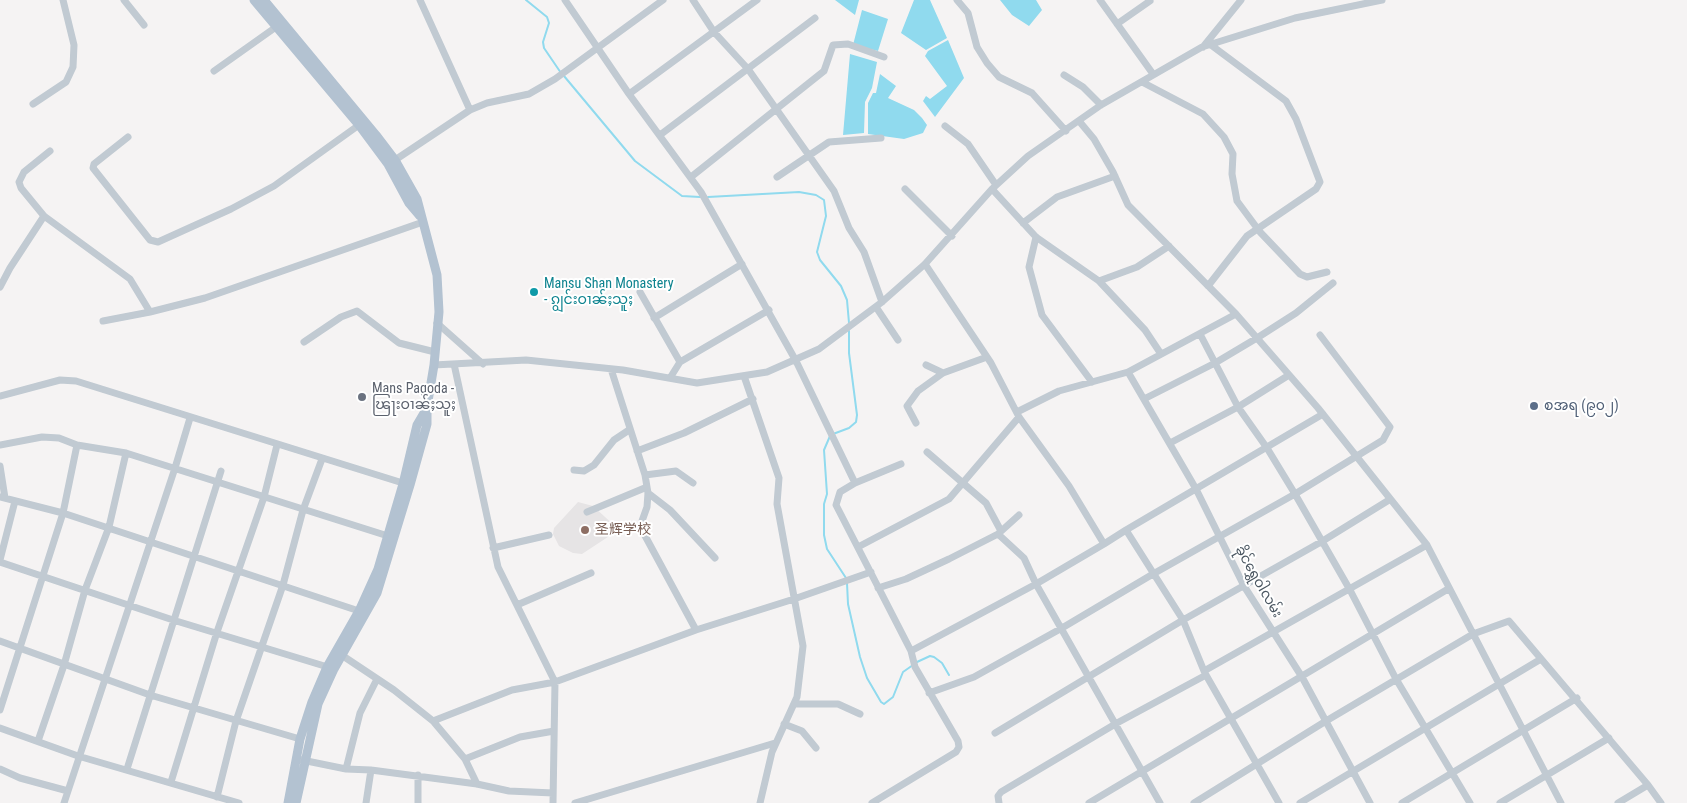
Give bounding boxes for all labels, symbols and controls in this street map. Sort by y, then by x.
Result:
place label: Mansu Shan Monastery - ၵျွင်းဝၢၼ်ႈသူႈ [544,276,674,308]
marker: Mansu Shan Monastery - ၵျွင်းဝၢၼ်ႈသူႈ [528,286,540,298]
place label: Mans Pagoda - ၽြႃးဝၢၼ်ႈသူႈ [372,381,456,414]
marker: Mans Pagoda - ၽြႃးဝၢၼ်ႈသူႈ [356,391,368,403]
place label: စအရ (၉၀၂) [1544,398,1619,414]
marker: စအရ (၉၀၂) [1528,400,1540,412]
place label: 圣辉学校 [595,522,651,538]
marker: 圣辉学校 [579,524,591,536]
street label: ခိုင်ရွှေဝါလမ်း [1231,543,1285,621]

